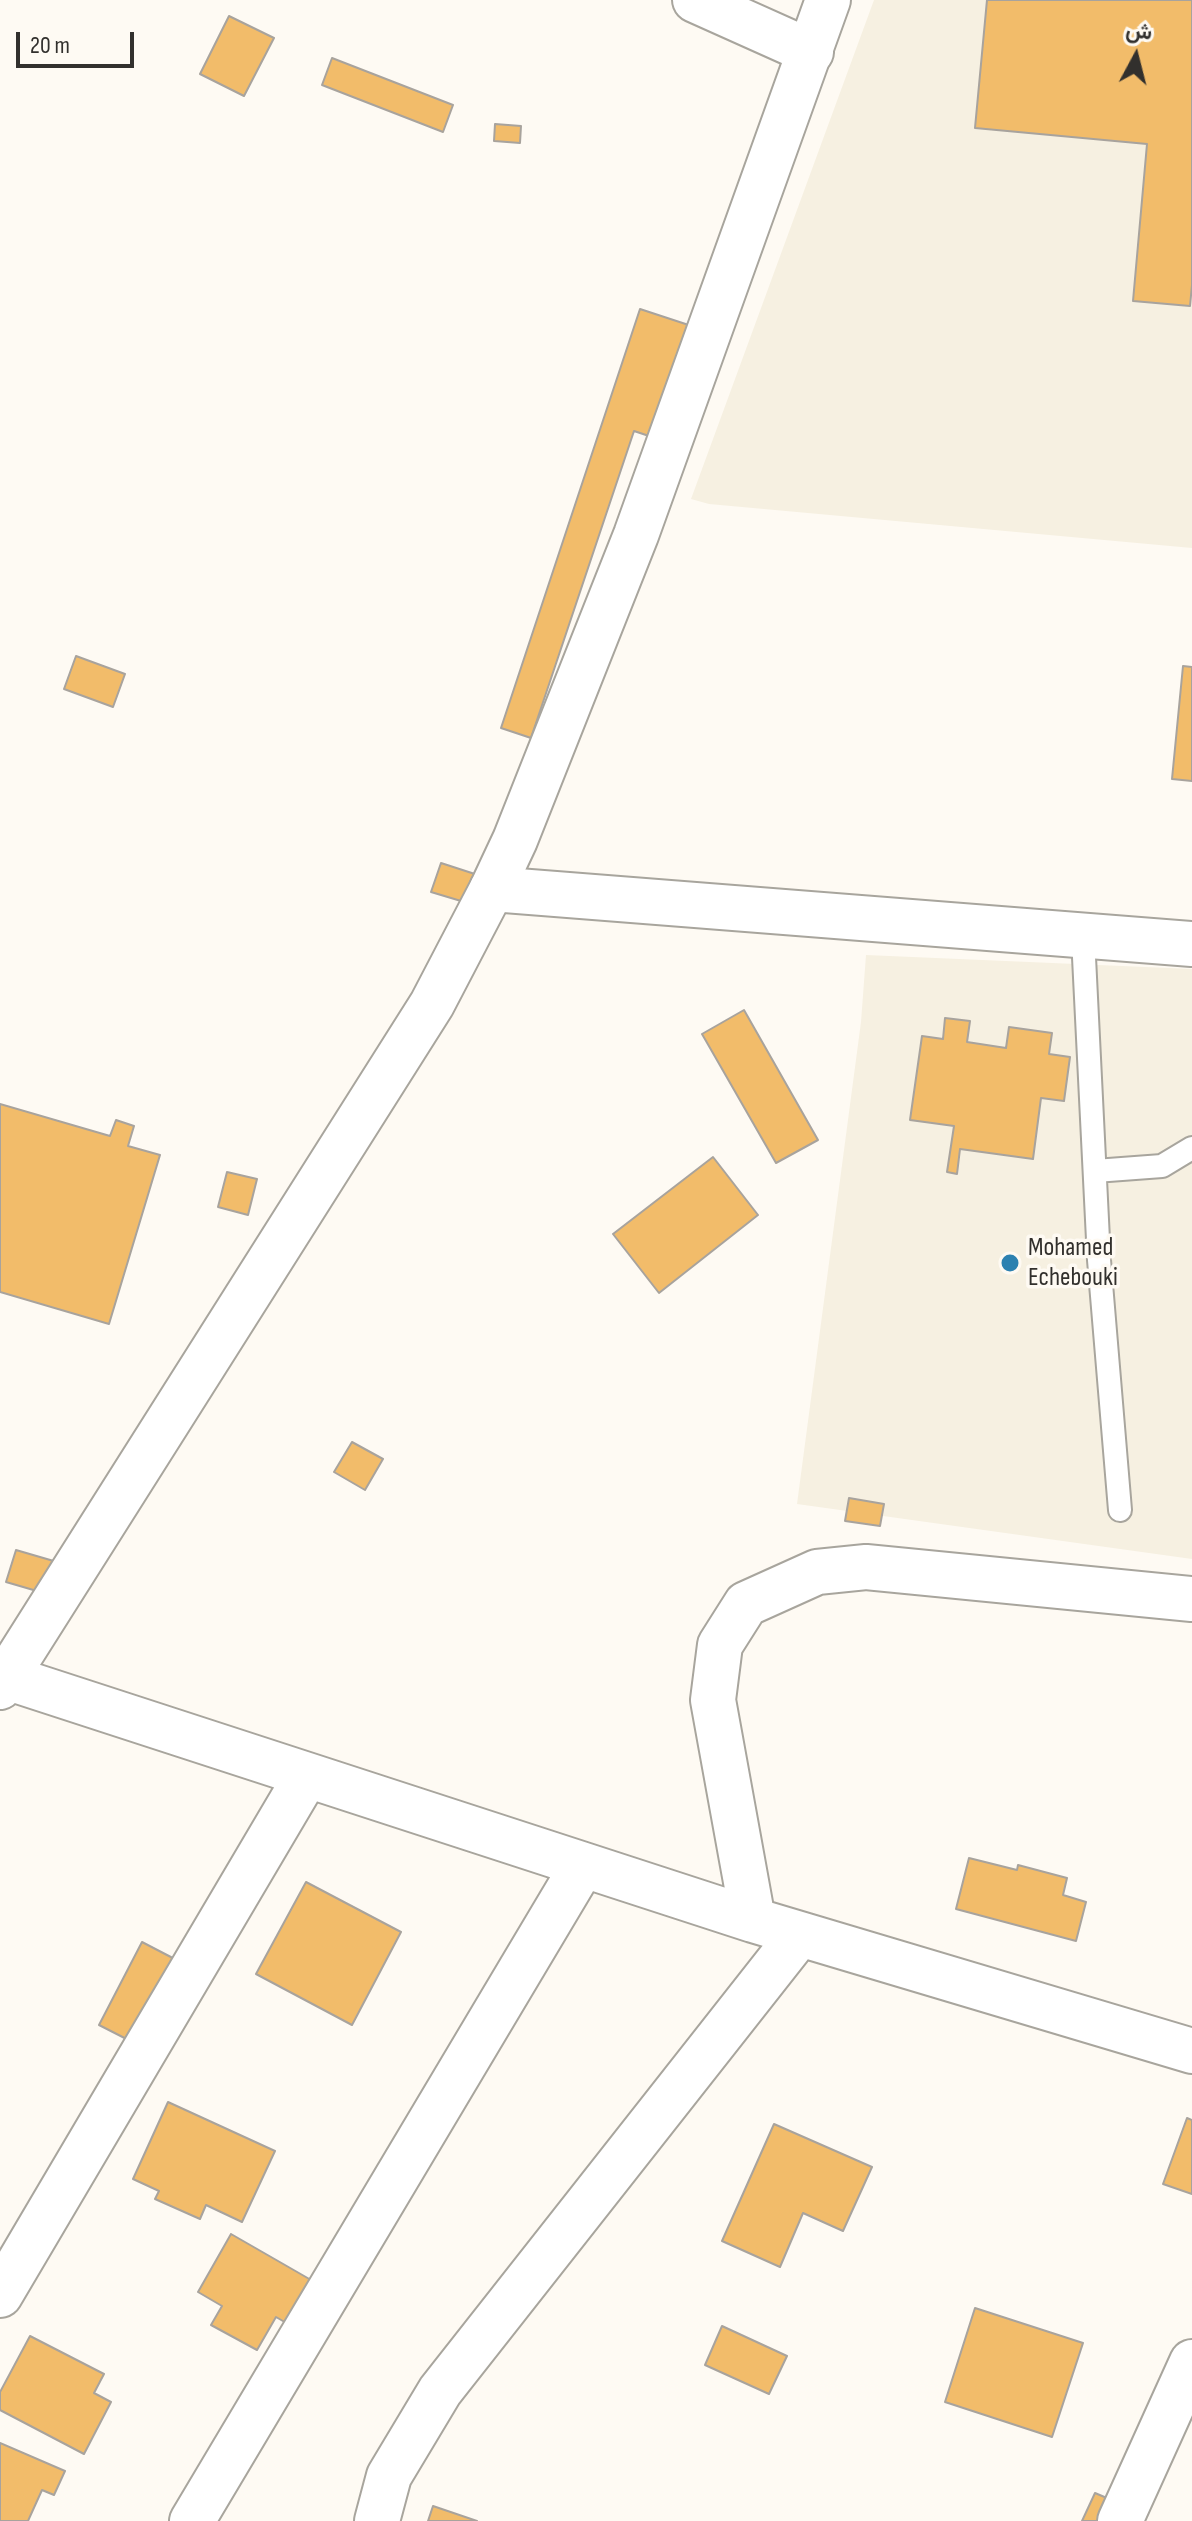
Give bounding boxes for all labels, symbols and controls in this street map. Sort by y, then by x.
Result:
scale bar [20,16,138,66]
north arrow [1096,16,1176,96]
text: ش [1124,17,1154,47]
text: 20 m [30,31,70,60]
place label: Mohamed Echebouki [1028,1232,1118,1294]
marker: Mohamed Echebouki [999,1252,1021,1274]

